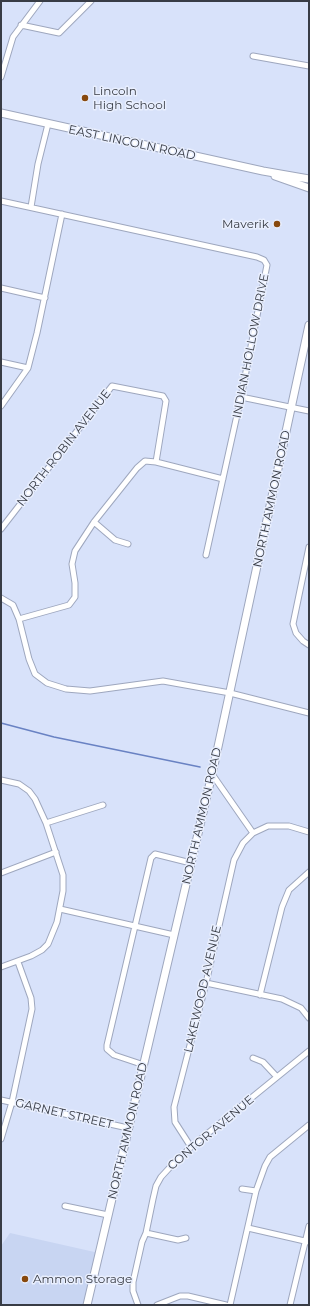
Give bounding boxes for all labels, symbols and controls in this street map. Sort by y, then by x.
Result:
place label: Lincoln High School [93,84,166,112]
marker: Lincoln High School [80,93,90,103]
street label: EAST LINCOLN ROAD [67,122,197,164]
place label: Maverik [222,217,269,231]
marker: Maverik [272,219,282,229]
street label: INDIAN HOLLOW DRIVE [230,273,272,419]
street label: NORTH ROBIN AVENUE [14,387,114,509]
street label: NORTH AMMON ROAD [250,429,294,569]
street label: NORTH AMMON ROAD [179,746,225,886]
street label: LAKEWOOD AVENUE [181,924,225,1054]
street label: NORTH AMMON ROAD [105,1061,151,1201]
street label: CONTOR AVENUE [165,1093,257,1173]
street label: GARNET STREET [14,1096,114,1132]
place label: Ammon Storage [33,1272,132,1286]
marker: Ammon Storage [20,1274,30,1284]

